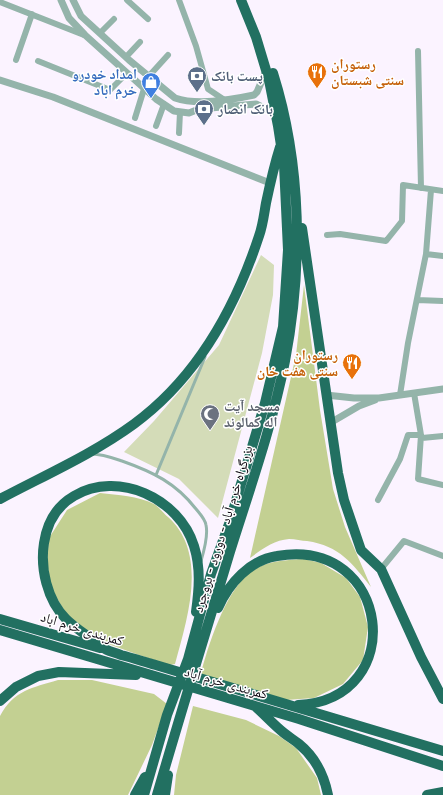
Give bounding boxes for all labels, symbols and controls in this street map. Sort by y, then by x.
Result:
place label: رستوران سنتی شبستان [331,56,404,89]
restaurant icon: رستوران سنتی شبستان [306,61,328,89]
bank icon: پست بانک [186,65,208,93]
place label: امداد خودرو خرم اباد [72,66,137,100]
place label: پست بانک [211,68,263,85]
shop icon: امداد خودرو خرم اباد [140,71,162,99]
bank icon: بانک انصار [193,98,215,126]
place label: بانک انصار [217,101,273,118]
place label: رستوران سنتی هفت خان [257,347,338,380]
restaurant icon: رستوران سنتی هفت خان [341,352,363,380]
place label: مسجد آیت اله کمالوند [224,398,280,431]
mosque icon: مسجد آیت اله کمالوند [199,403,221,431]
street label: بزرگراه خرم آباد - دورود - بروجرد [190,443,257,615]
street label: کمربندی خرم اباد [38,608,126,651]
street label: کمربندی خرم آباد [182,663,270,704]

